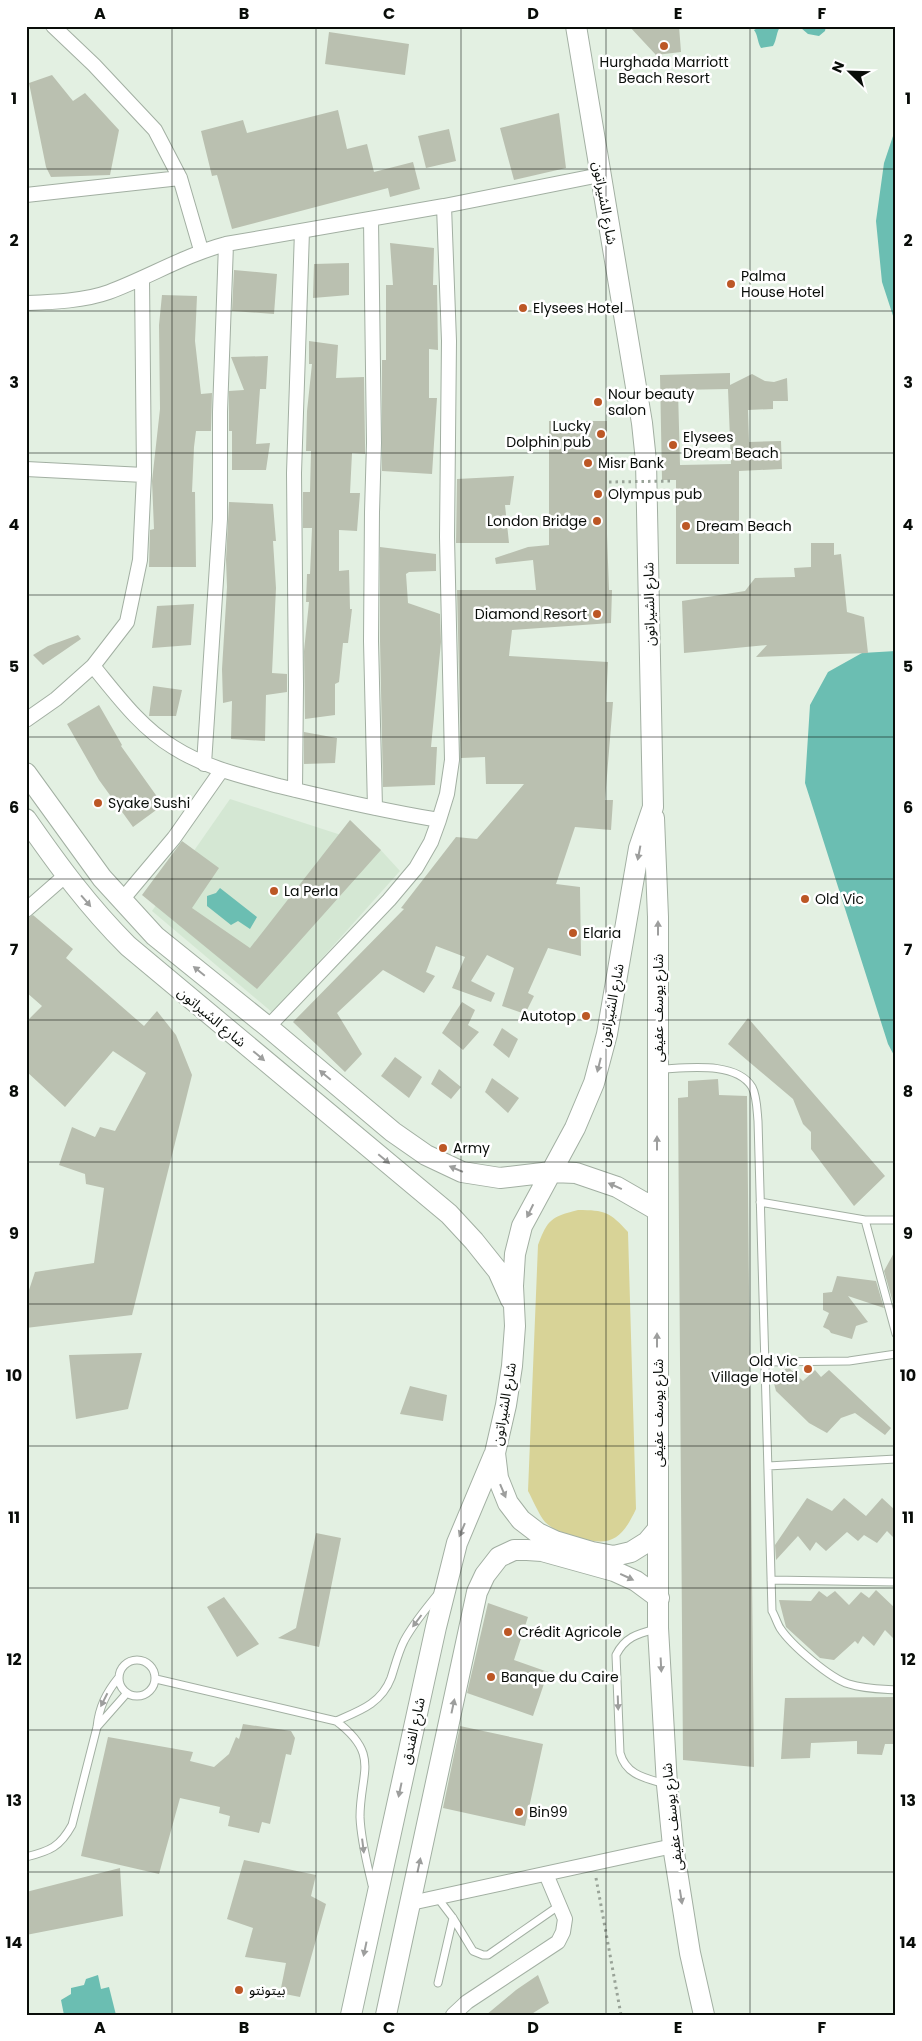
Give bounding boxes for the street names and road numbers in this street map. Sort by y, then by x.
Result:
street label: شارع الشيراتون [587,160,622,246]
street label: شارع الشيراتون [638,562,661,646]
street label: شارع يوسف عفيفى [648,954,669,1062]
street label: شارع الشيراتون [593,962,630,1048]
street label: شارع الشيراتون [173,982,251,1052]
street label: شارع يوسف عفيفى [648,1359,669,1467]
street label: شارع الشيراتون [487,1361,522,1447]
street label: شارع الفندق [396,1696,431,1767]
street label: شارع يوسف عفيفى [656,1762,689,1872]

